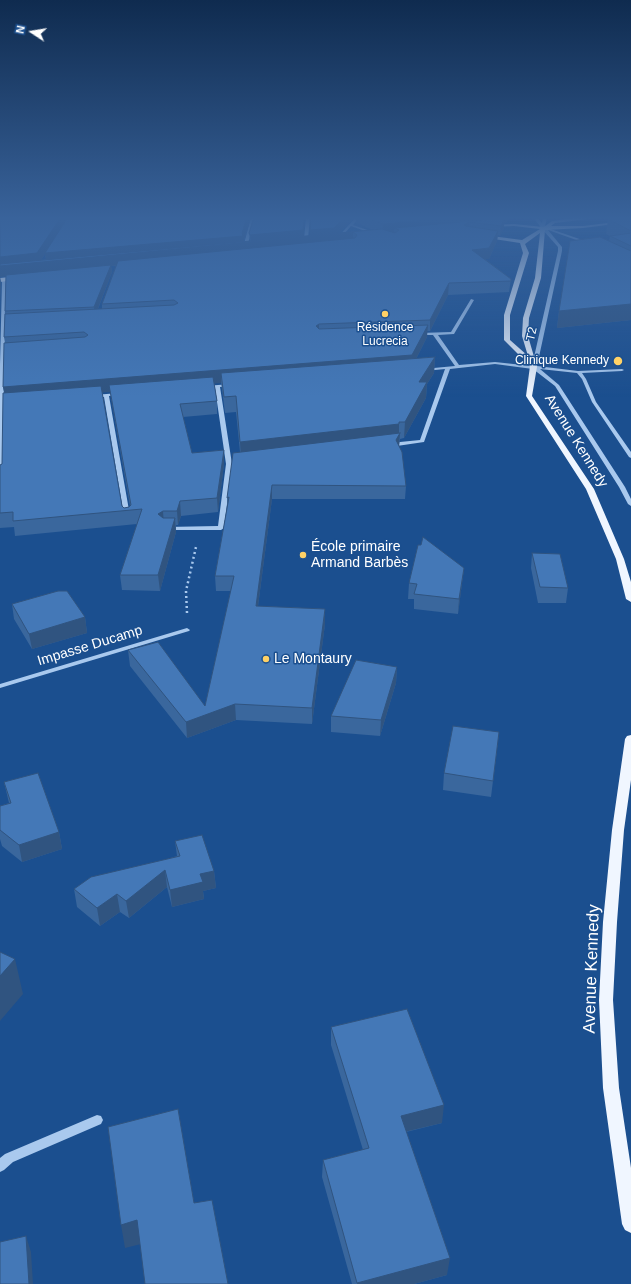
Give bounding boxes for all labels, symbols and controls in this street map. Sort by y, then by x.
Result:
north arrow [12,12,52,52]
text: N [14,24,27,35]
marker: Résidence Lucrecia [380,309,390,319]
place label: Résidence Lucrecia [357,321,413,349]
street label: T2 [523,326,541,342]
place label: Clinique Kennedy [515,354,609,368]
marker: Clinique Kennedy [612,355,624,367]
street label: Avenue Kennedy [541,391,611,491]
place label: École primaire Armand Barbès [311,539,408,572]
marker: École primaire Armand Barbès [298,550,308,560]
street label: Impasse Ducamp [35,622,145,670]
place label: Le Montaury [274,651,352,667]
marker: Le Montaury [261,654,271,664]
street label: Avenue Kennedy [580,904,604,1034]

